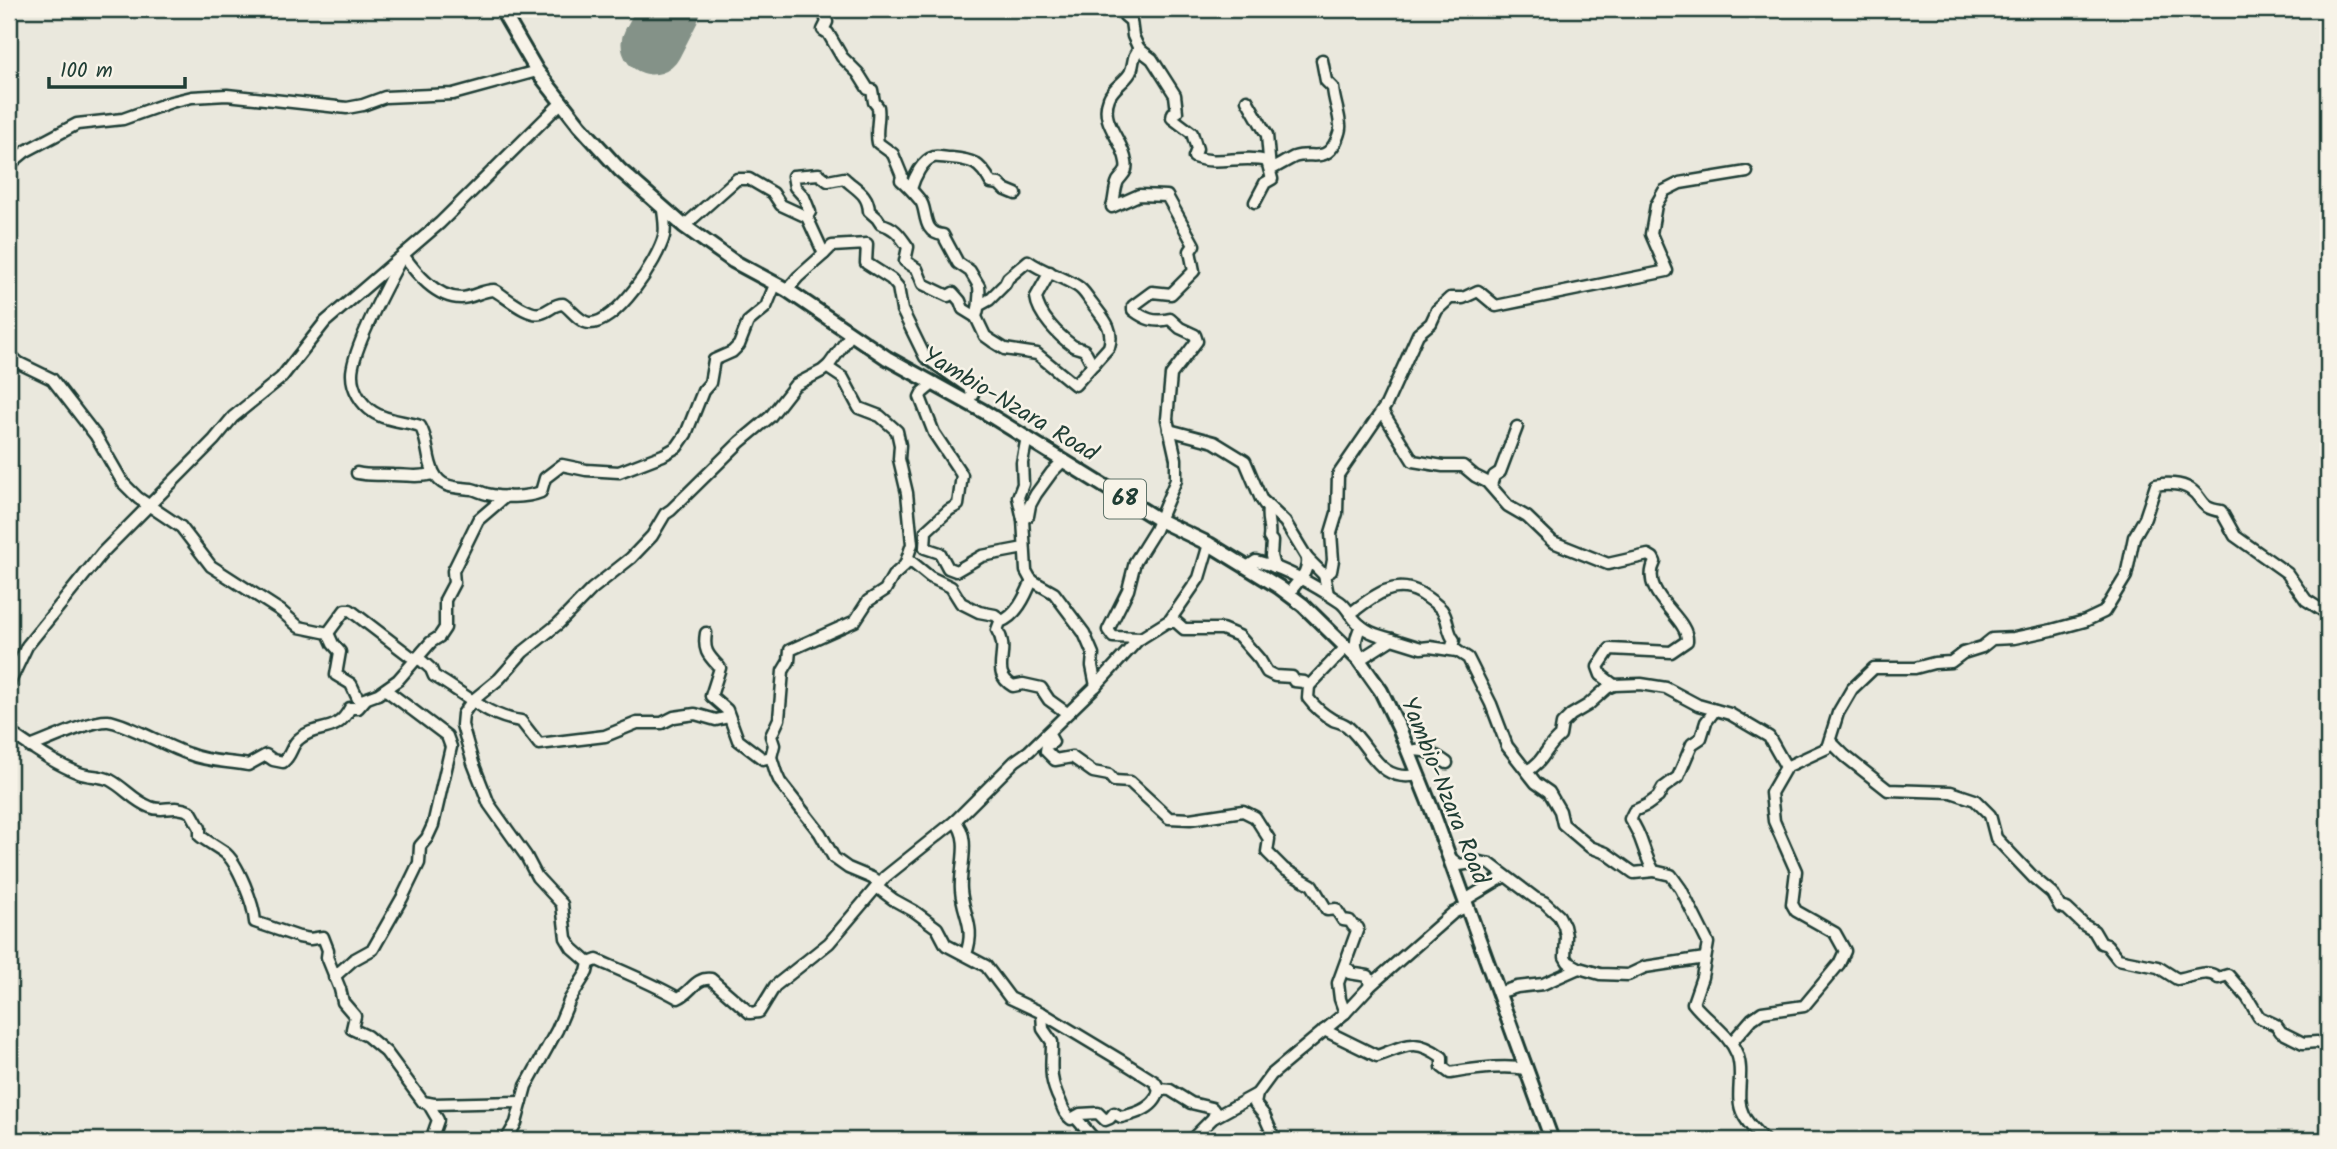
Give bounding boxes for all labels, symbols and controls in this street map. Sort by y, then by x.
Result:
scale bar [49,46,186,90]
text: 100 m [60,55,113,88]
street label: Yambio-Nzara Road [915,337,1106,474]
road number: 68 [1104,480,1146,519]
street label: Yambio-Nzara Road [1389,691,1500,892]

